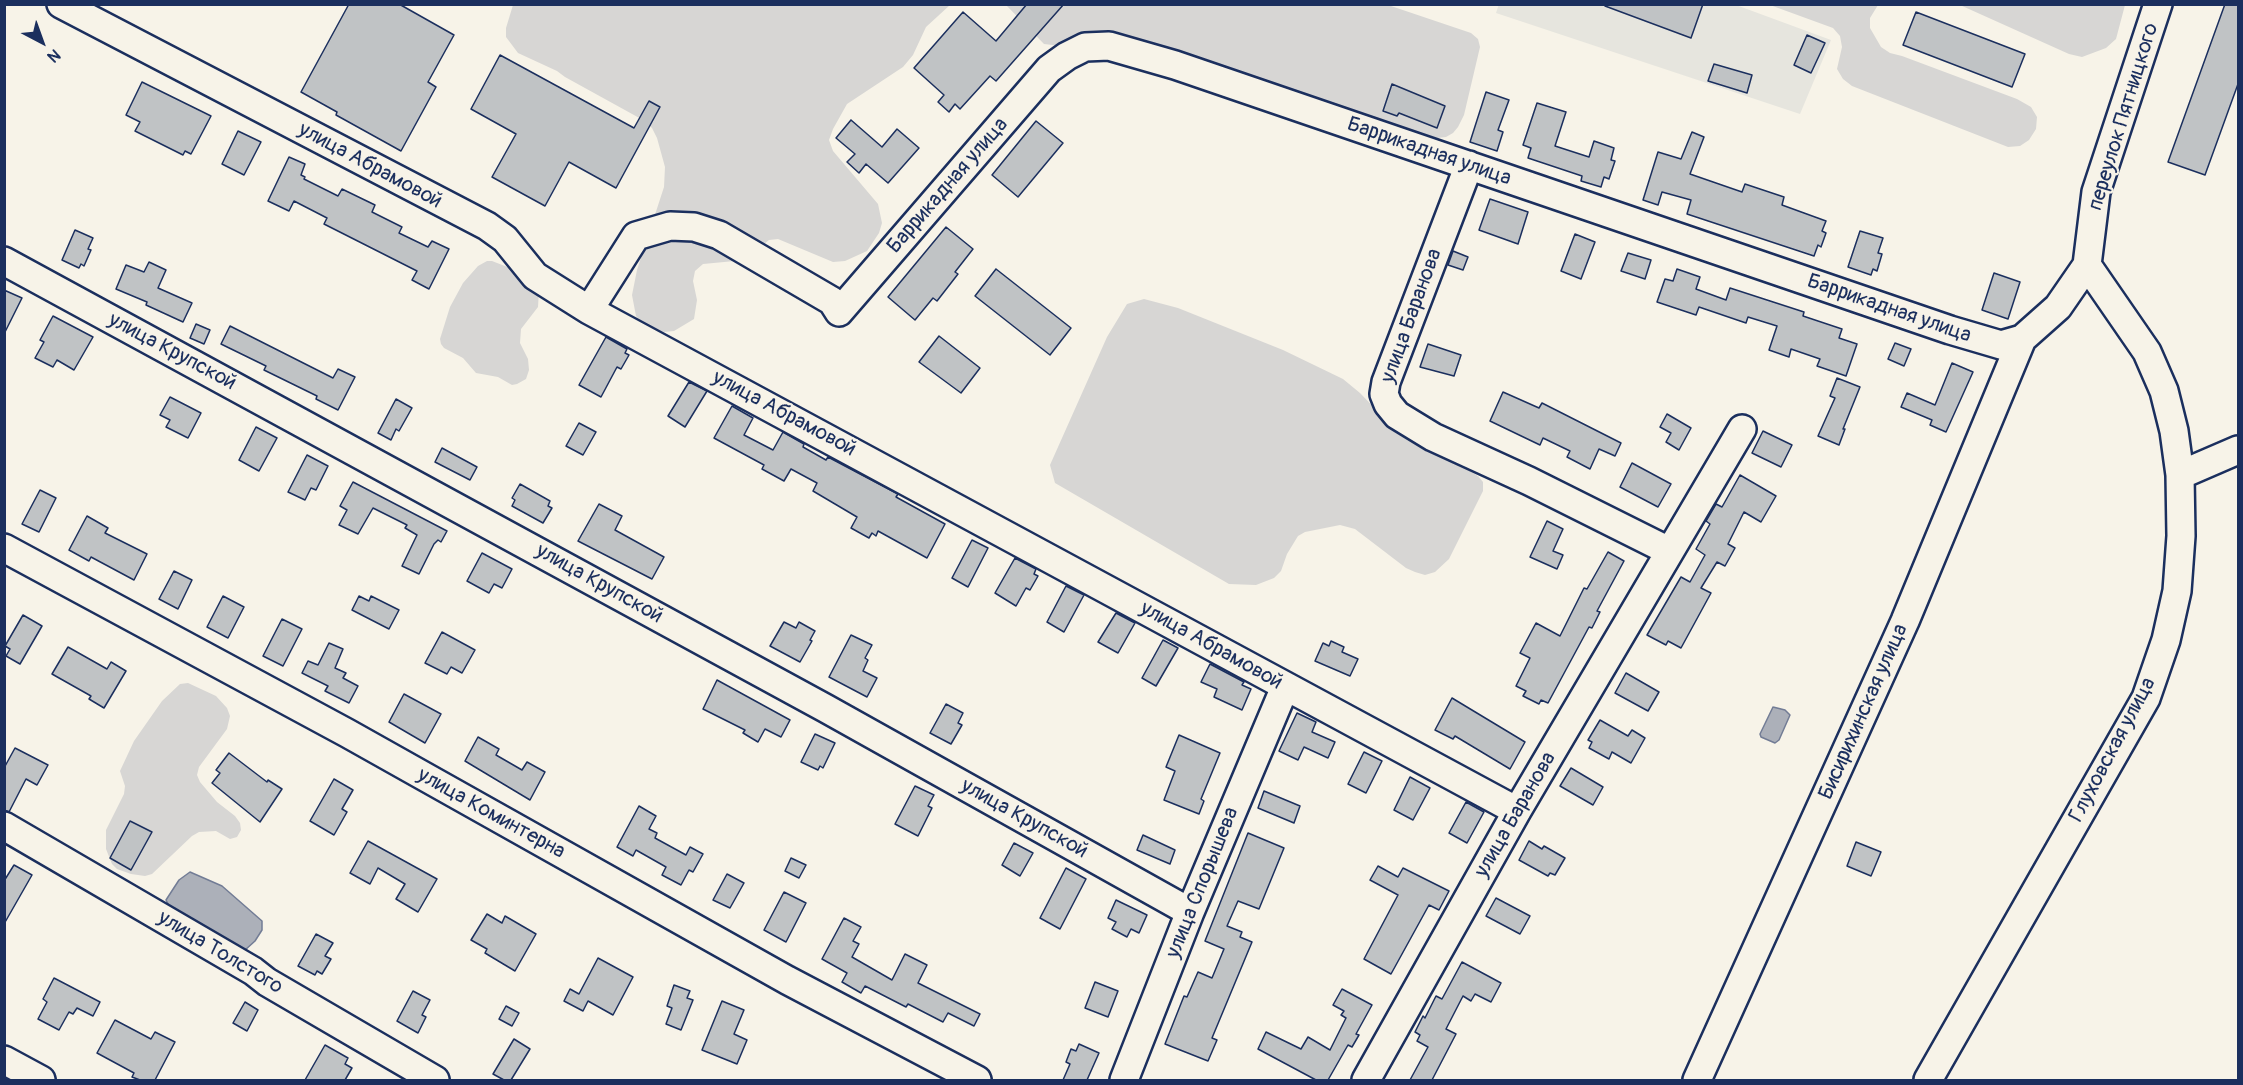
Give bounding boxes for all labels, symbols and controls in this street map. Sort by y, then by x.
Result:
north arrow [12,12,72,72]
street label: переулок Пятницкого [2084,20,2164,214]
text: N [43,44,64,67]
street label: Баррикадная улица [1344,112,1514,192]
street label: Баррикадная улица [882,113,1014,259]
street label: улица Абрамовой [294,118,446,214]
street label: улица Баранова [1376,246,1448,386]
street label: Баррикадная улица [1804,269,1974,349]
street label: улица Крупской [104,308,240,396]
street label: улица Абрамовой [708,366,860,462]
street label: улица Крупской [531,539,667,629]
street label: улица Абрамовой [1135,596,1287,696]
street label: Бисирихинская улица [1814,620,1914,804]
street label: Глуховская улица [2064,673,2162,827]
street label: улица Баранова [1470,748,1562,882]
street label: улица Коминтерна [413,763,569,865]
street label: улица Крупской [956,774,1092,864]
street label: улица Спорышева [1161,804,1245,962]
street label: улица Толстого [153,906,287,1000]

